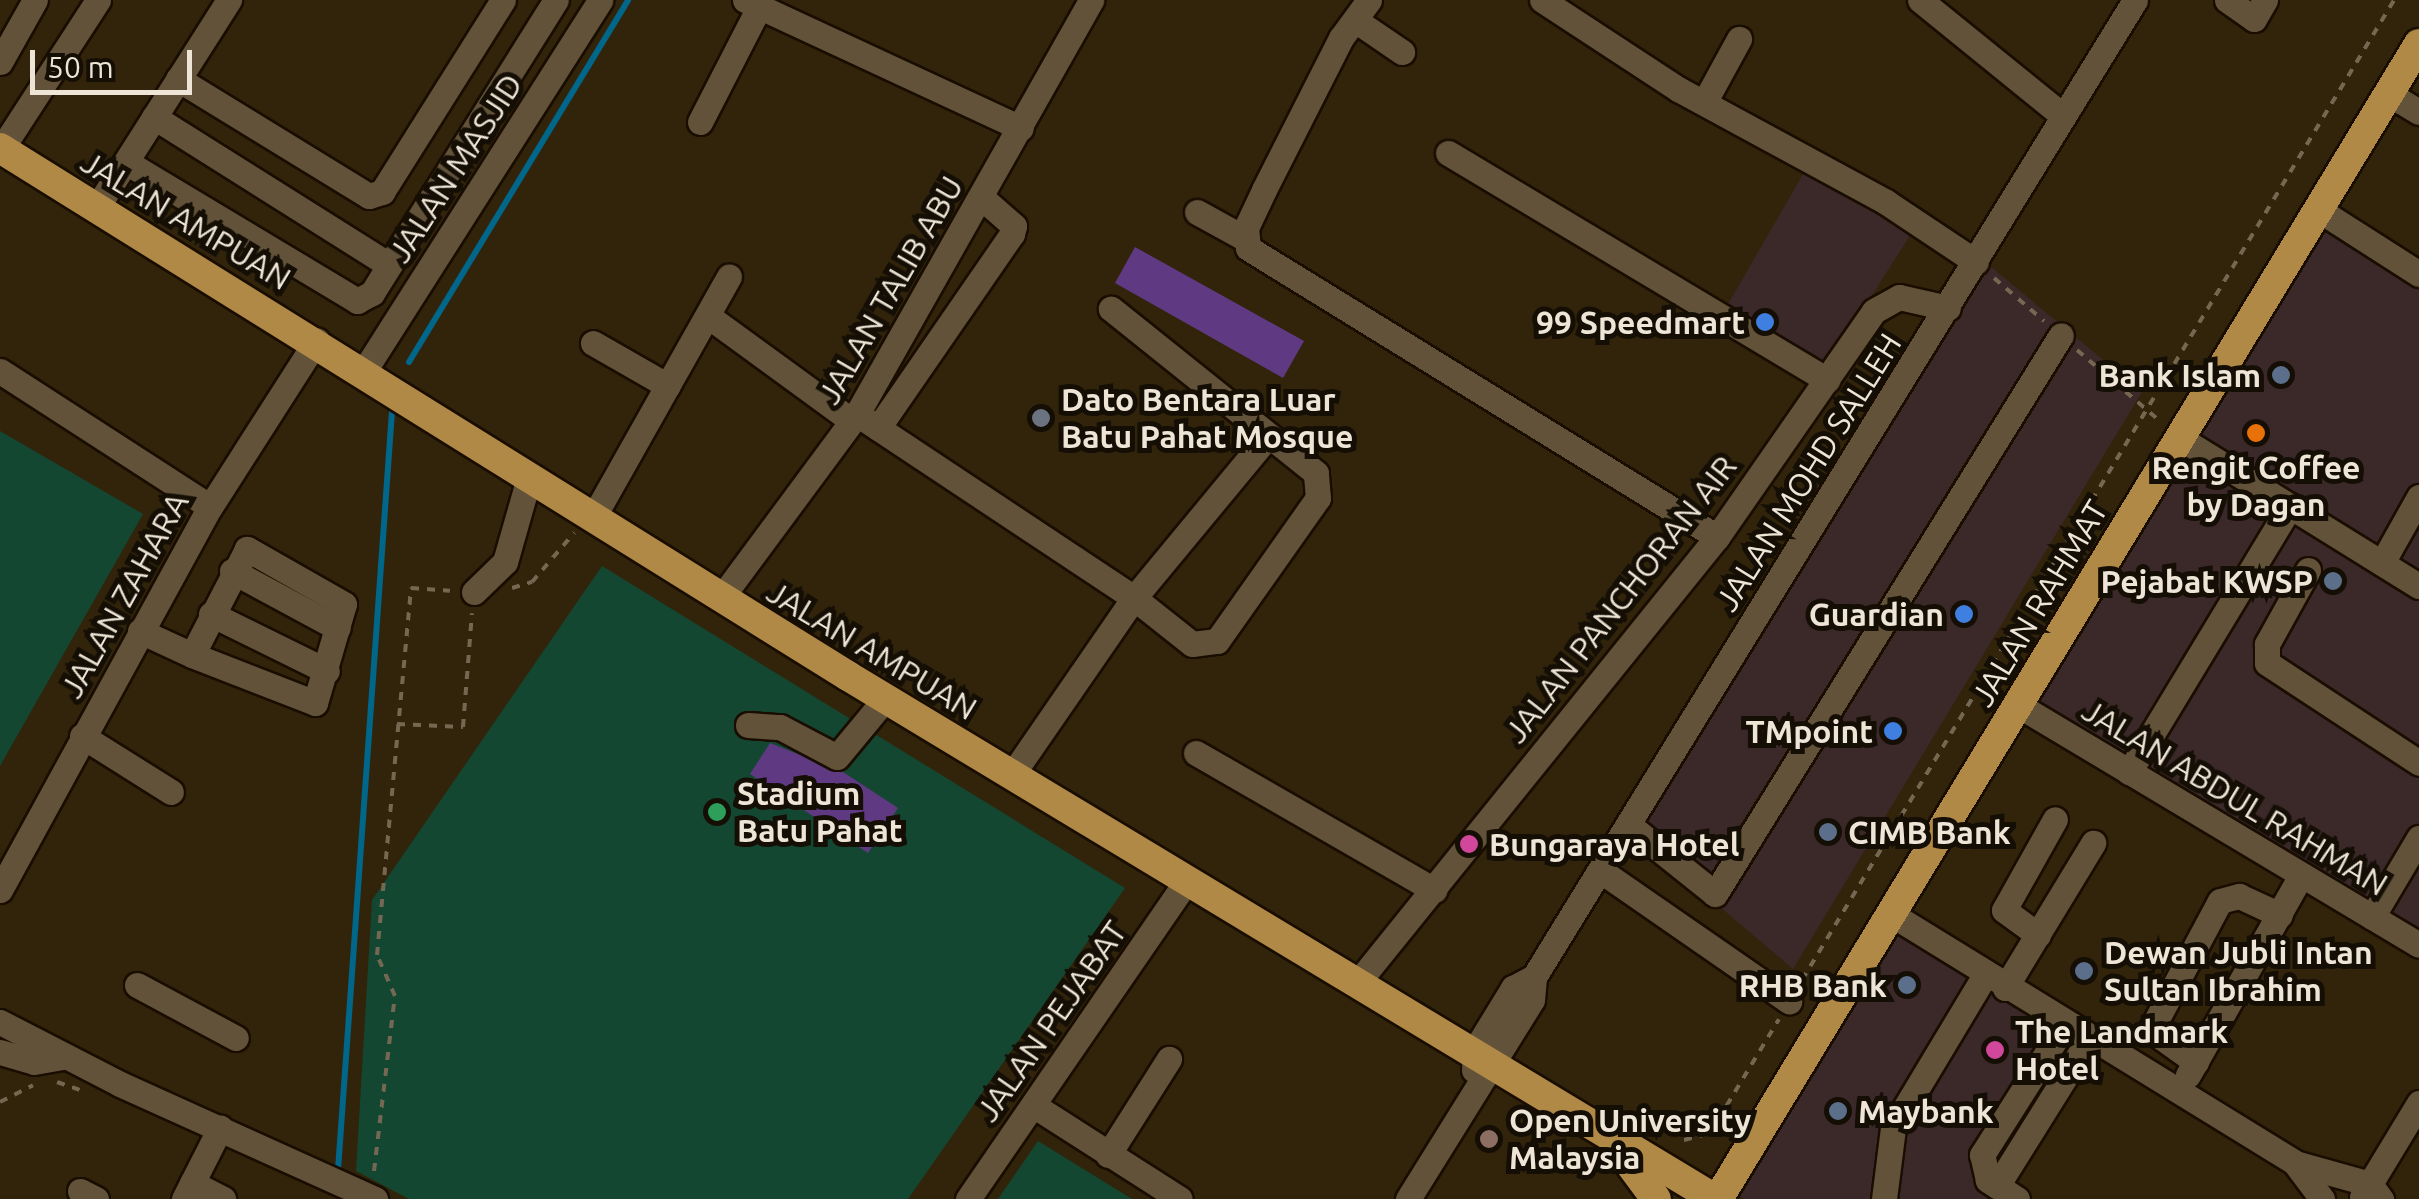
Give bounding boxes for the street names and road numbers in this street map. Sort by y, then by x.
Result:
street label: JALAN MASJID [380,67,530,269]
street label: JALAN AMPUAN [74,142,298,298]
street label: JALAN TALIB ABU [809,169,971,411]
street label: JALAN MOHD SALLEH [1707,326,1909,618]
street label: JALAN PANCHORAN AIR [1496,448,1744,750]
street label: JALAN ZAHARA [52,486,196,704]
street label: JALAN RAHMAT [1962,493,2116,713]
street label: JALAN AMPUAN [760,572,984,728]
street label: JALAN ABDUL RAHMAN [2075,691,2395,903]
street label: JALAN PEJABAT [968,913,1134,1129]

